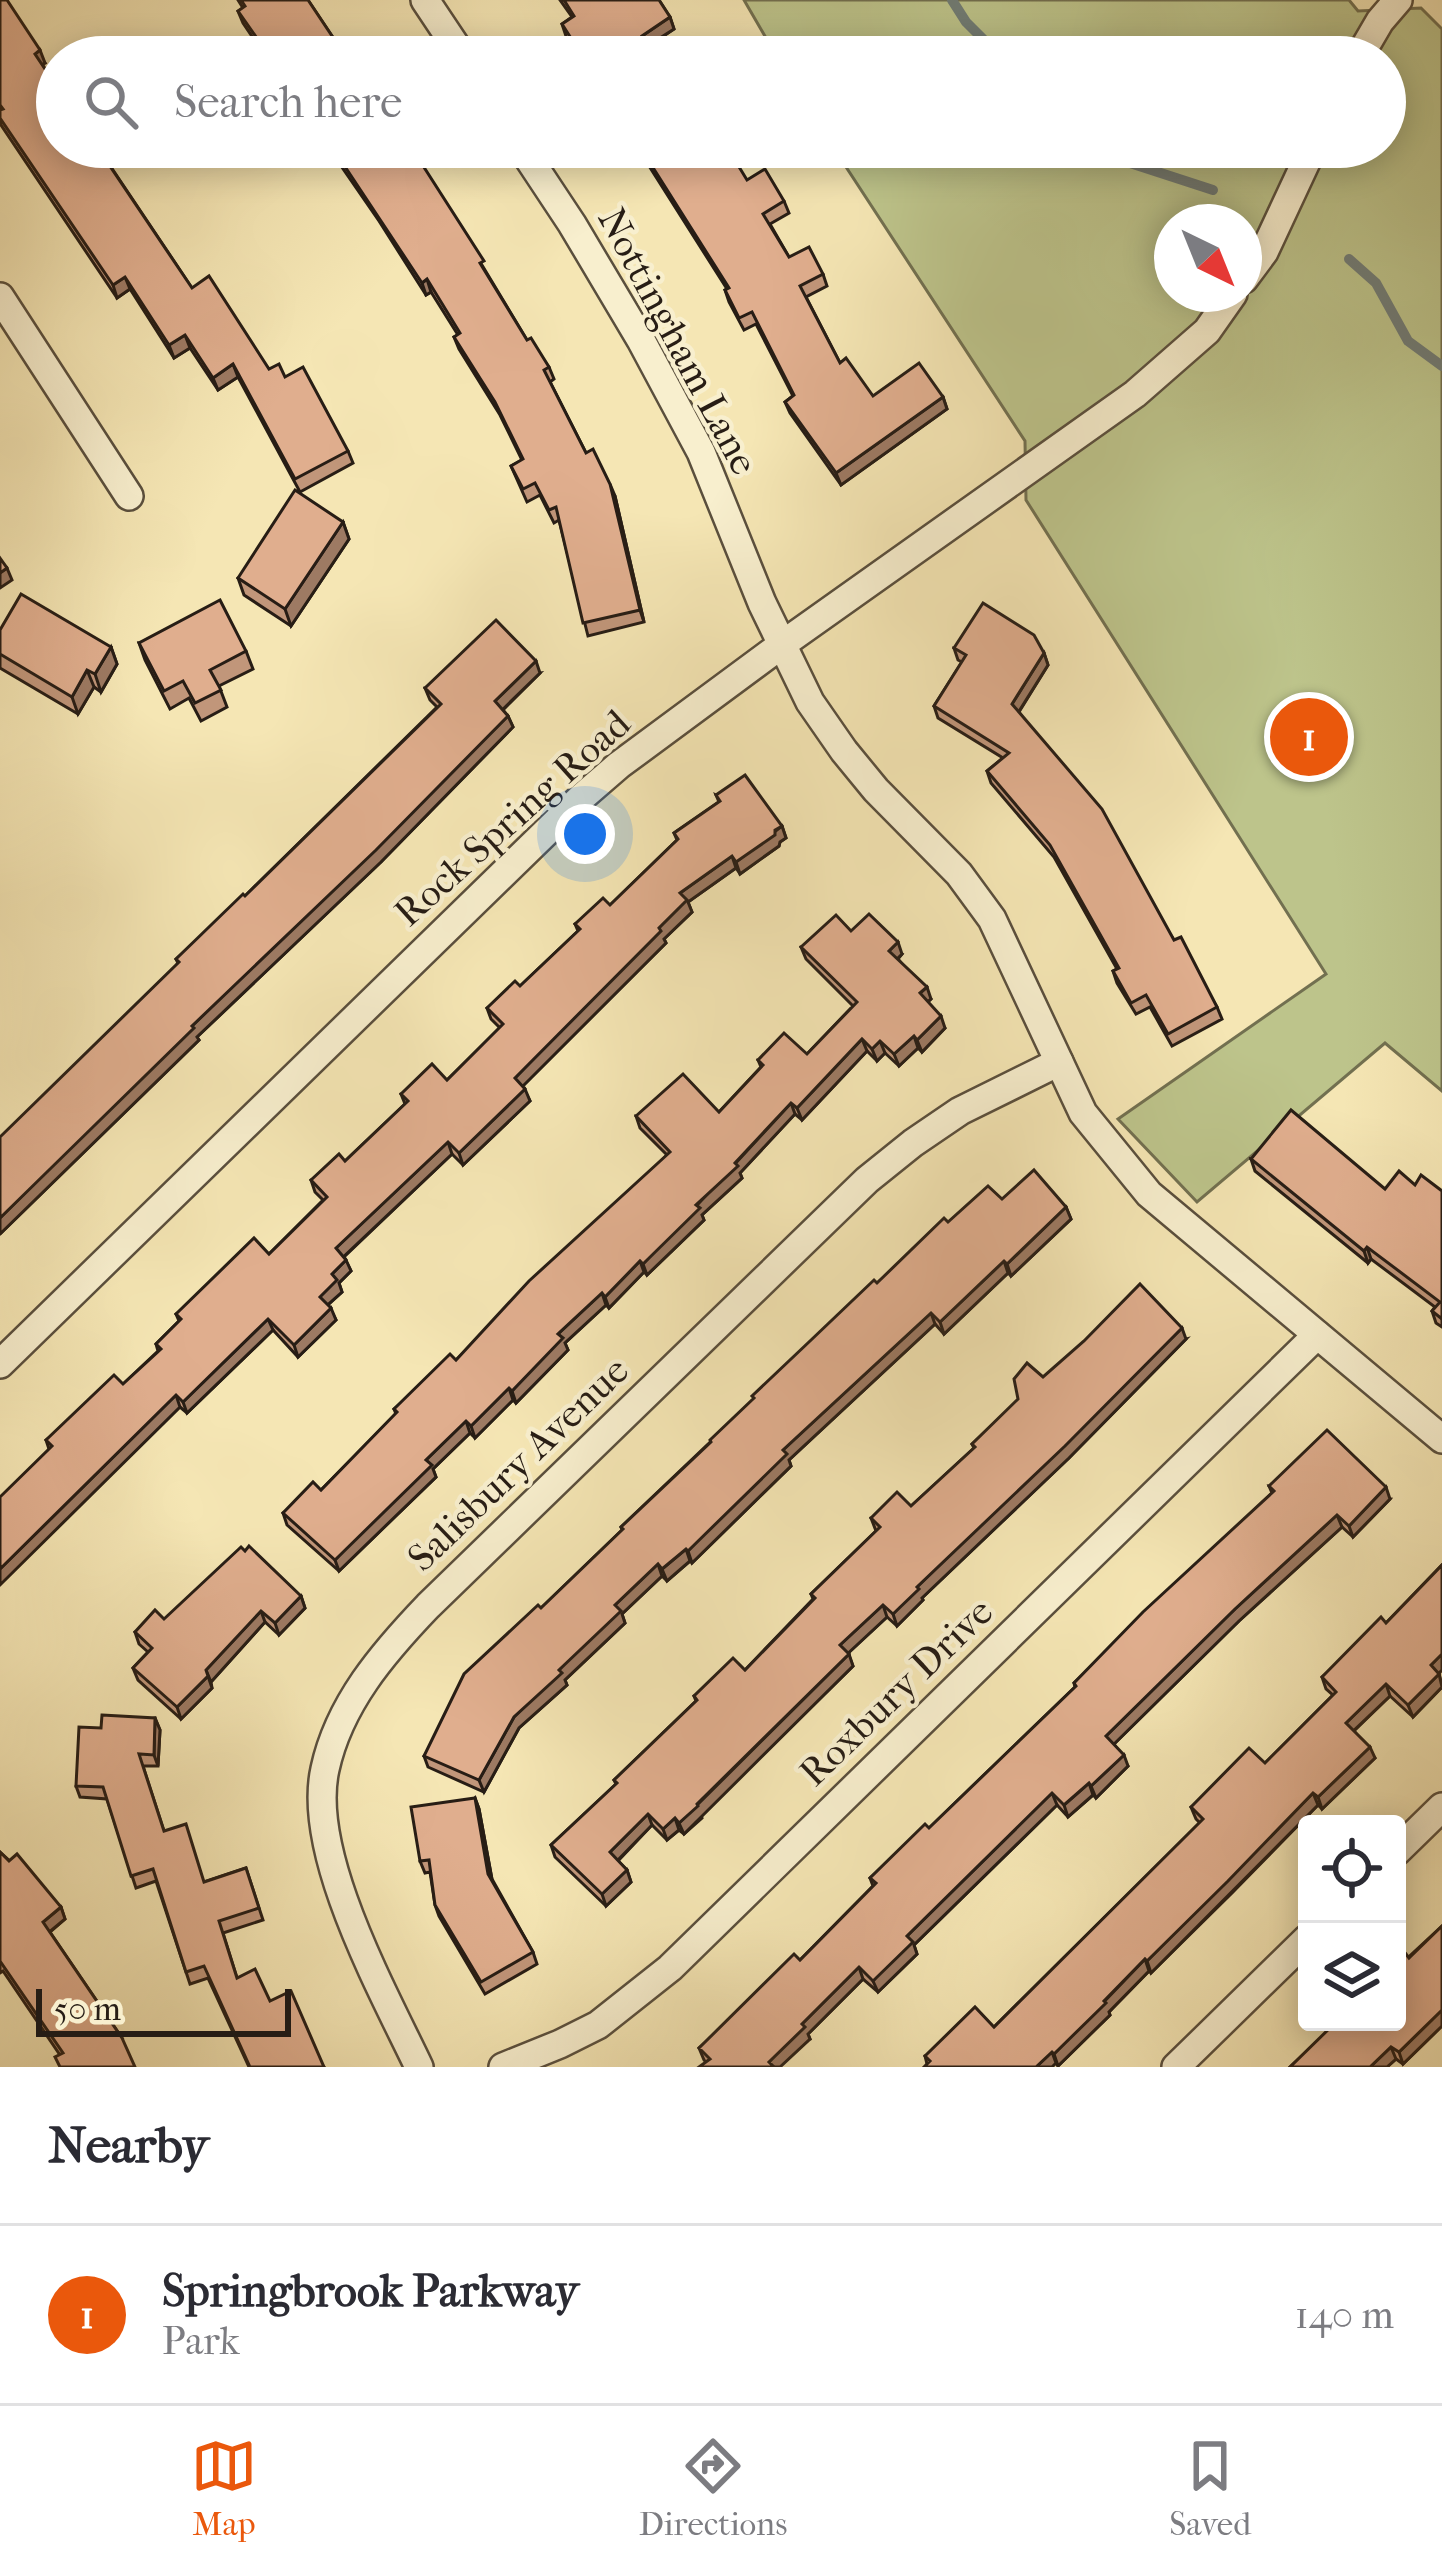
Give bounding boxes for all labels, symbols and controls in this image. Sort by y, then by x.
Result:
search box [36,36,1406,168]
icon: search [78,69,144,135]
text: Search here [174,76,402,129]
street label: Nottingham Lane [588,200,768,482]
north arrow [1154,204,1262,312]
pin: 1 [1270,692,1348,782]
street label: Rock Spring Road [385,700,640,936]
your location [555,804,615,864]
street label: Salisbury Avenue [398,1347,638,1581]
street label: Roxbury Drive [790,1589,1002,1795]
map controls [1298,1815,1406,2031]
button: locate [1298,1815,1406,1923]
button: layers [1298,1923,1406,2031]
scale bar [36,1983,291,2036]
text: 50 m [54,1990,121,2029]
text: Nearby [48,2115,209,2175]
text: Springbrook Parkway [162,2265,579,2318]
text: 1 [80,2292,94,2338]
text: 140 m [1295,2292,1394,2338]
text: Park [162,2318,240,2364]
tab: Map [191,2433,257,2544]
tab: Directions [639,2433,787,2544]
tab: Saved [1169,2433,1251,2544]

